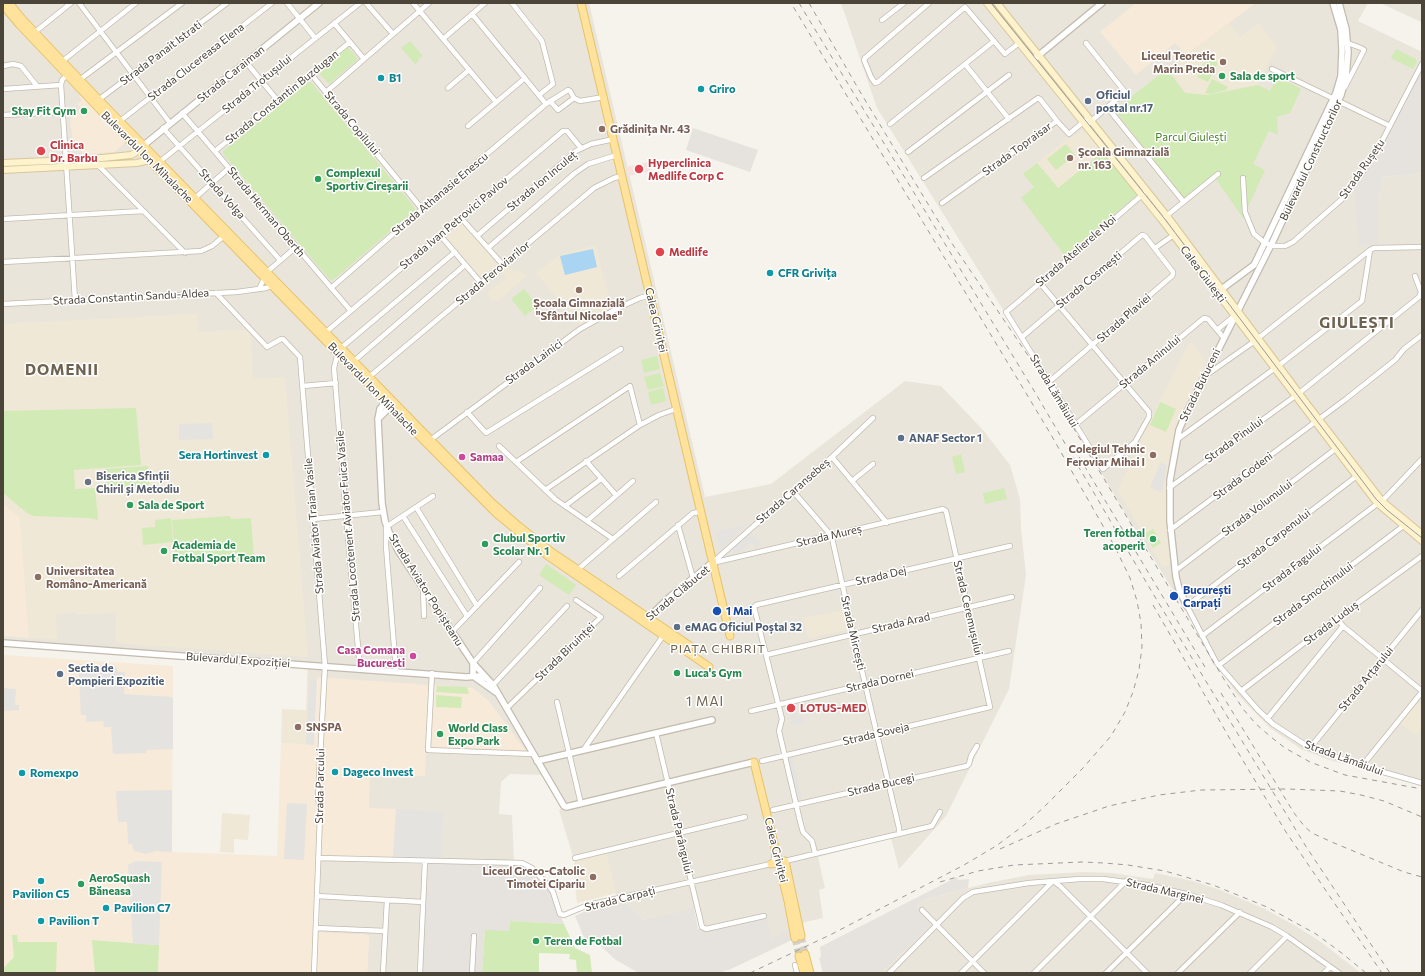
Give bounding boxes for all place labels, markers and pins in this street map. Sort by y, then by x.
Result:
place label: Liceul Teoretic Marin Preda [1141,49,1215,75]
marker: Liceul Teoretic Marin Preda [1218,57,1228,67]
place label: Sala de sport [1230,69,1295,83]
place label: B1 [389,71,401,85]
marker: Sala de sport [1217,71,1227,81]
marker: B1 [376,73,386,83]
place label: Griro [709,82,736,96]
marker: Griro [696,84,706,94]
place label: Oficiul postal nr.17 [1096,88,1153,114]
marker: Oficiul postal nr.17 [1083,96,1093,106]
place label: Stay Fit Gym [12,104,76,118]
marker: Stay Fit Gym [79,106,89,116]
place label: Grădinița Nr. 43 [610,122,690,136]
marker: Grădinița Nr. 43 [597,124,607,134]
place label: Clinica Dr. Barbu [50,138,97,164]
marker: Clinica Dr. Barbu [35,145,47,157]
place label: Şcoala Gimnazială nr. 163 [1078,145,1169,171]
marker: Şcoala Gimnazială nr. 163 [1065,153,1075,163]
place label: Hyperclinica Medlife Corp C [648,156,724,182]
marker: Hyperclinica Medlife Corp C [633,163,645,175]
place label: Complexul Sportiv Cireșarii [326,166,408,192]
marker: Complexul Sportiv Cireșarii [313,174,323,184]
place label: Medlife [669,245,708,259]
marker: Medlife [654,246,666,258]
place label: CFR Grivița [778,266,837,280]
marker: CFR Grivița [765,268,775,278]
marker: Școala Gimnazială "Sfântul Nicolae" [574,285,584,295]
place label: Școala Gimnazială "Sfântul Nicolae" [533,296,625,322]
place label: ANAF Sector 1 [909,431,982,445]
marker: ANAF Sector 1 [896,433,906,443]
place label: Colegiul Tehnic Feroviar Mihai I [1066,442,1145,468]
place label: Sera Hortinvest [179,448,258,462]
marker: Sera Hortinvest [261,450,271,460]
place label: Samaa [470,450,504,464]
marker: Colegiul Tehnic Feroviar Mihai I [1148,450,1158,460]
marker: Samaa [457,452,467,462]
place label: Biserica Sfinții Chiril și Metodiu [96,469,179,495]
marker: Biserica Sfinții Chiril și Metodiu [83,477,93,487]
place label: Sala de Sport [138,498,205,512]
marker: Sala de Sport [125,500,135,510]
place label: Teren fotbal acoperit [1083,526,1145,552]
place label: Clubul Sportiv Scolar Nr. 1 [493,531,566,557]
marker: Teren fotbal acoperit [1148,534,1158,544]
place label: Academia de Fotbal Sport Team [172,538,265,564]
marker: Clubul Sportiv Scolar Nr. 1 [480,539,490,549]
marker: Academia de Fotbal Sport Team [159,546,169,556]
place label: Universitatea Româno-Americană [46,564,147,590]
marker: Universitatea Româno-Americană [33,572,43,582]
place label: București Carpați [1183,583,1231,609]
marker: București Carpați [1168,590,1180,602]
place label: 1 Mai [726,604,752,618]
marker: 1 Mai [711,605,723,617]
place label: eMAG Oficiul Poștal 32 [685,620,802,634]
marker: eMAG Oficiul Poștal 32 [672,622,682,632]
place label: Casa Comana Bucuresti [337,643,405,669]
marker: Casa Comana Bucuresti [408,651,418,661]
place label: Sectia de Pompieri Expozitie [68,661,164,687]
place label: Luca's Gym [685,666,742,680]
marker: Luca's Gym [672,668,682,678]
marker: Sectia de Pompieri Expozitie [55,669,65,679]
place label: LOTUS-MED [800,701,866,715]
marker: LOTUS-MED [785,702,797,714]
place label: SNSPA [306,720,342,734]
place label: World Class Expo Park [448,721,508,747]
marker: SNSPA [293,722,303,732]
marker: World Class Expo Park [435,729,445,739]
place label: Dageco Invest [343,765,414,779]
place label: Romexpo [30,766,78,780]
marker: Dageco Invest [330,767,340,777]
marker: Romexpo [17,768,27,778]
place label: Liceul Greco-Catolic Timotei Cipariu [482,864,585,890]
place label: AeroSquash Băneasa [89,871,150,897]
marker: Liceul Greco-Catolic Timotei Cipariu [588,872,598,882]
marker: Pavilion C5 [36,876,46,886]
marker: AeroSquash Băneasa [76,879,86,889]
place label: Pavilion C5 [13,887,69,901]
place label: Pavilion C7 [114,901,170,915]
marker: Pavilion C7 [101,903,111,913]
place label: Pavilion T [49,914,99,928]
marker: Pavilion T [36,916,46,926]
place label: Teren de Fotbal [544,934,622,948]
marker: Teren de Fotbal [531,936,541,946]

